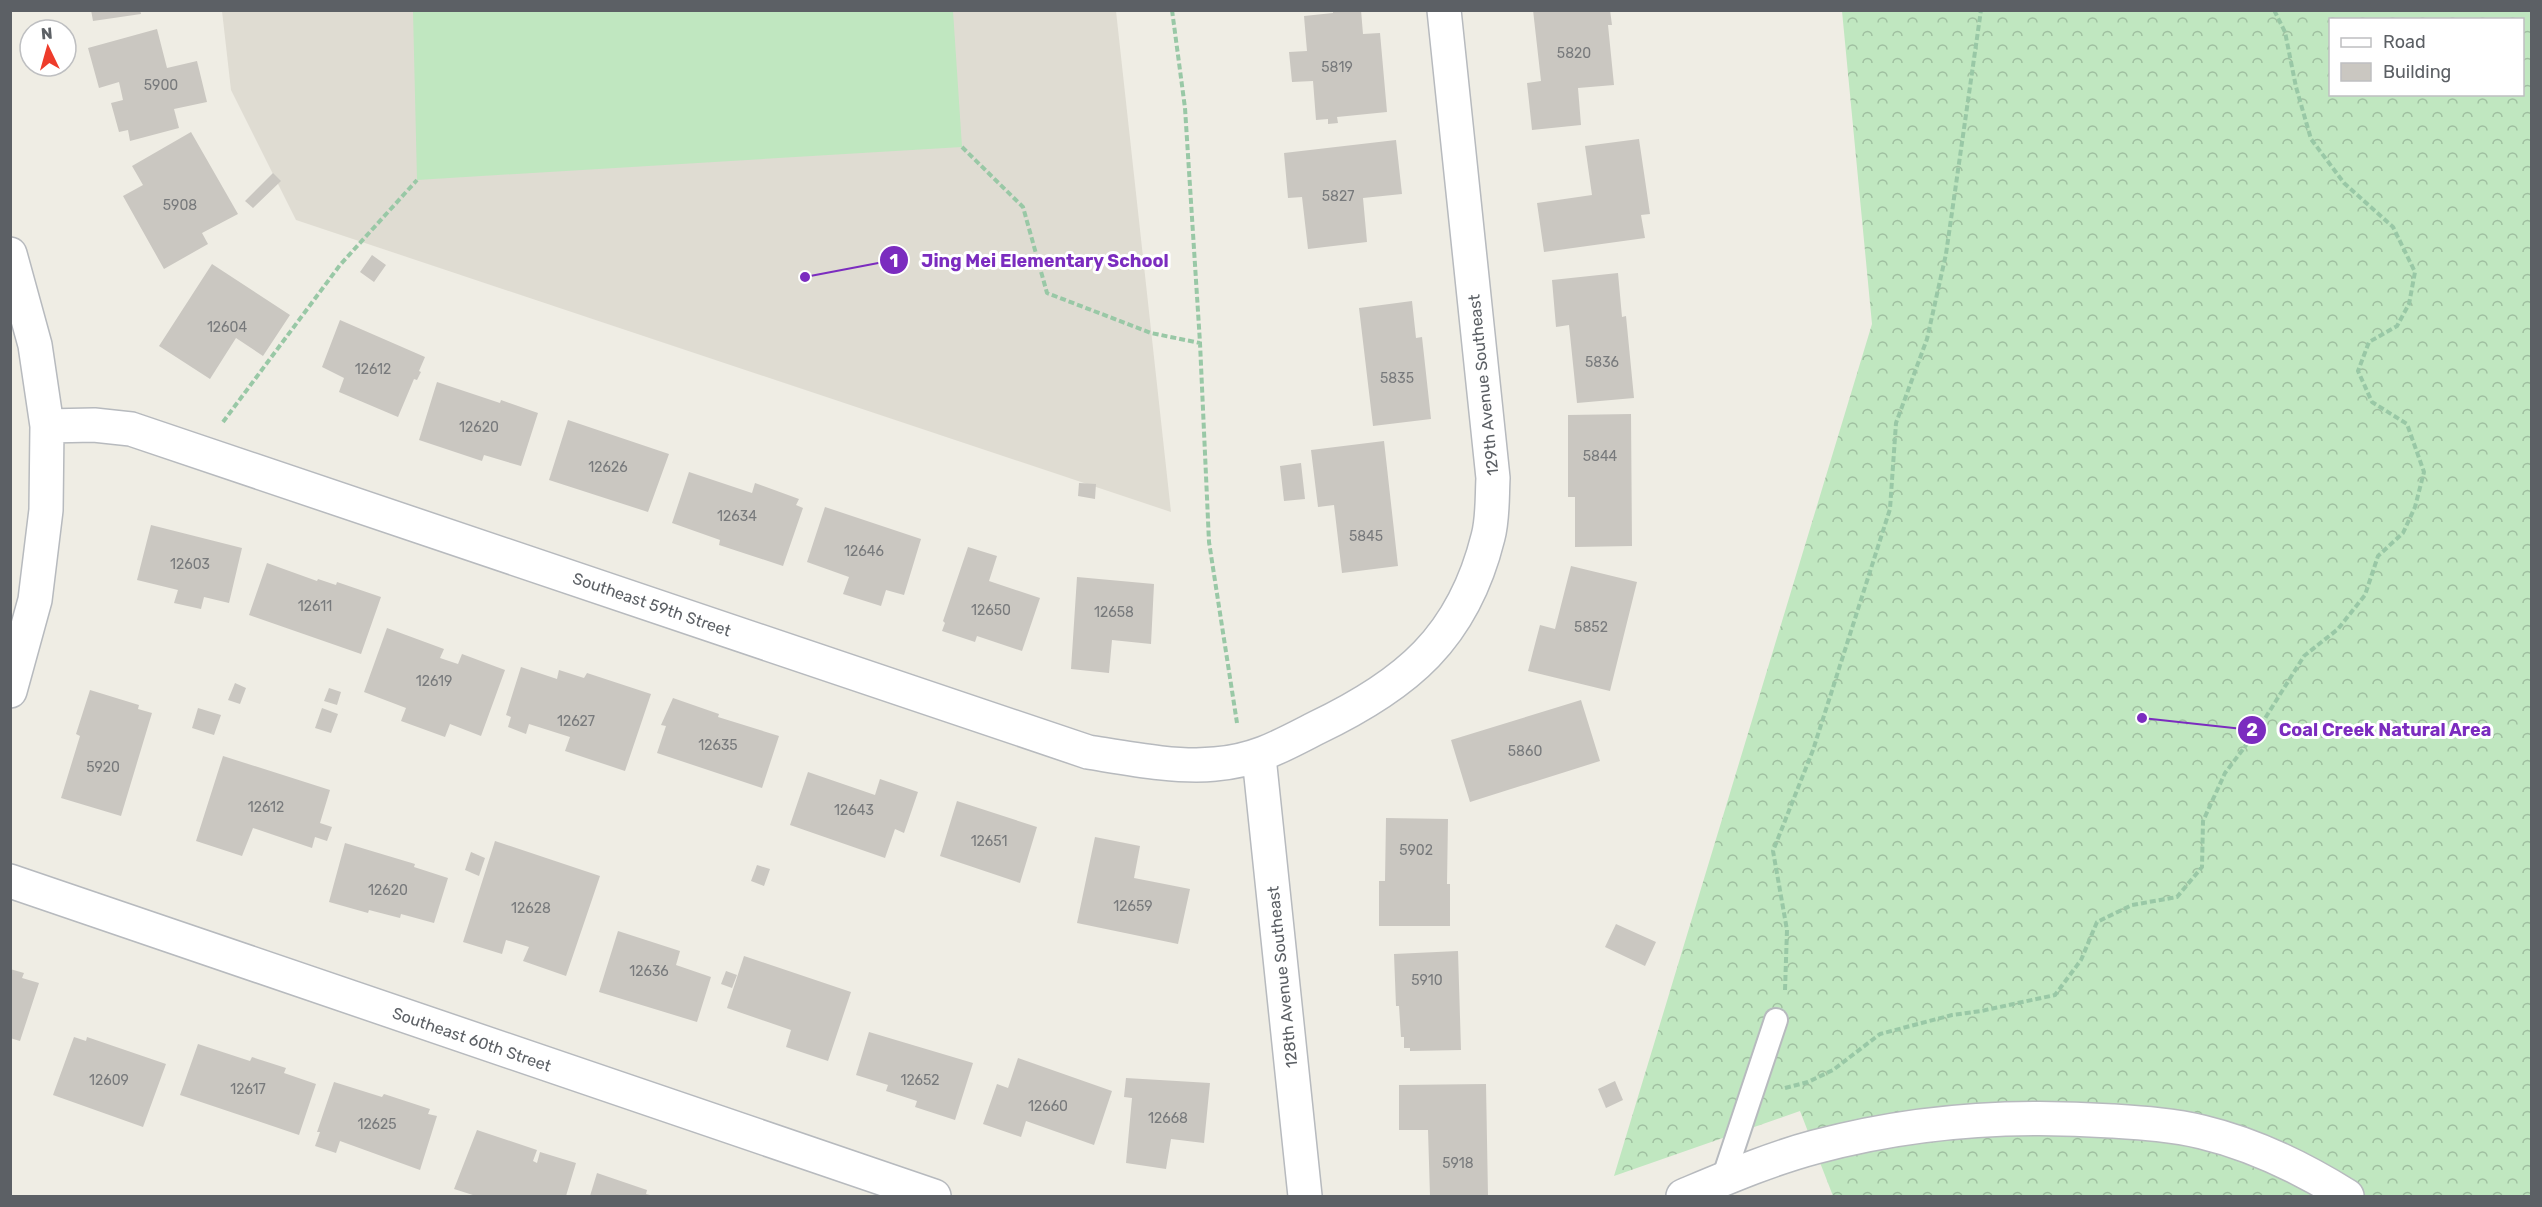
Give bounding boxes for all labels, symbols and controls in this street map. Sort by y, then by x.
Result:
north arrow [18,18,78,78]
legend [2329,18,2524,96]
text: N [40,24,53,44]
text: Road [2383,31,2426,53]
house number: 5820 [1557,45,1591,62]
house number: 5819 [1321,59,1353,76]
text: Building [2383,61,2451,83]
house number: 5900 [144,77,178,94]
house number: 5827 [1322,188,1354,205]
house number: 5908 [163,197,197,214]
callout: Jing Mei Elementary School [879,242,1181,278]
text: 1 [890,250,898,272]
text: Jing Mei Elementary School [921,250,1169,272]
street label: 129th Avenue Southeast [1465,293,1502,477]
house number: 12604 [207,319,247,336]
house number: 5836 [1585,354,1619,371]
house number: 12612 [355,361,391,378]
house number: 5835 [1380,370,1414,387]
house number: 12620 [459,419,499,436]
house number: 5844 [1583,448,1618,465]
house number: 12626 [588,459,628,476]
house number: 12634 [717,508,757,525]
house number: 5845 [1349,528,1383,545]
house number: 12646 [844,543,884,560]
house number: 12603 [170,556,210,573]
street label: Southeast 59th Street [570,568,733,640]
house number: 12611 [298,598,332,615]
house number: 12650 [971,602,1011,619]
house number: 12658 [1094,604,1134,621]
house number: 5852 [1574,619,1608,636]
house number: 12619 [416,673,452,690]
callout: Coal Creek Natural Area [2237,712,2504,748]
house number: 12627 [557,713,595,730]
text: 2 [2246,719,2258,741]
text: Coal Creek Natural Area [2279,719,2491,741]
house number: 12635 [698,737,738,754]
house number: 5860 [1508,743,1542,760]
house number: 5920 [86,759,120,776]
house number: 12612 [248,799,284,816]
house number: 12643 [834,802,874,819]
house number: 12651 [971,833,1007,850]
house number: 5902 [1399,842,1433,859]
house number: 12620 [368,882,408,899]
street label: 128th Avenue Southeast [1263,885,1302,1069]
house number: 12659 [1113,898,1153,915]
house number: 12628 [511,900,551,917]
house number: 12636 [629,963,669,980]
house number: 5910 [1411,972,1443,989]
street label: Southeast 60th Street [390,1003,554,1076]
house number: 12609 [89,1072,129,1089]
house number: 12652 [900,1072,940,1089]
house number: 12617 [230,1081,266,1098]
house number: 12660 [1028,1098,1068,1115]
house number: 12668 [1148,1110,1188,1127]
house number: 12625 [357,1116,397,1133]
house number: 5918 [1442,1155,1474,1172]

